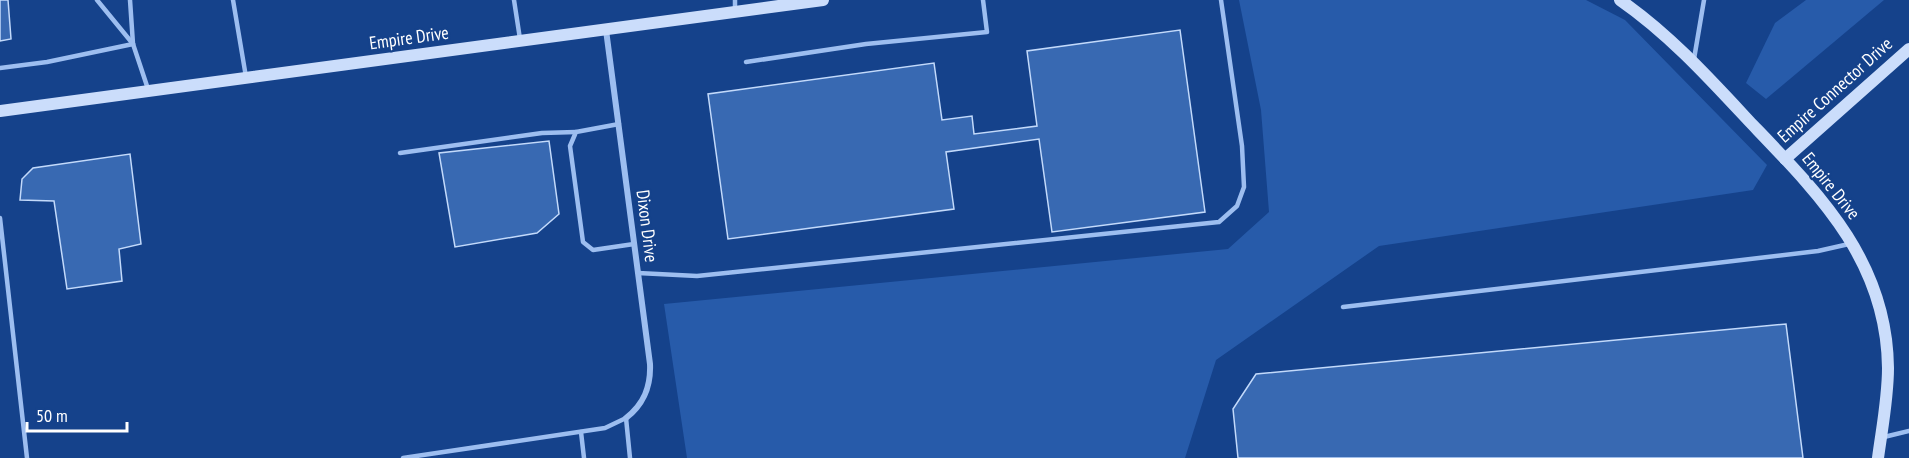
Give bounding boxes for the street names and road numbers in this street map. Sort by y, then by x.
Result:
street label: Empire Drive [368,21,450,54]
street label: Empire Connector Drive [1773,32,1897,147]
street label: Empire Drive [1797,147,1866,224]
street label: Dixon Drive [632,188,663,263]

